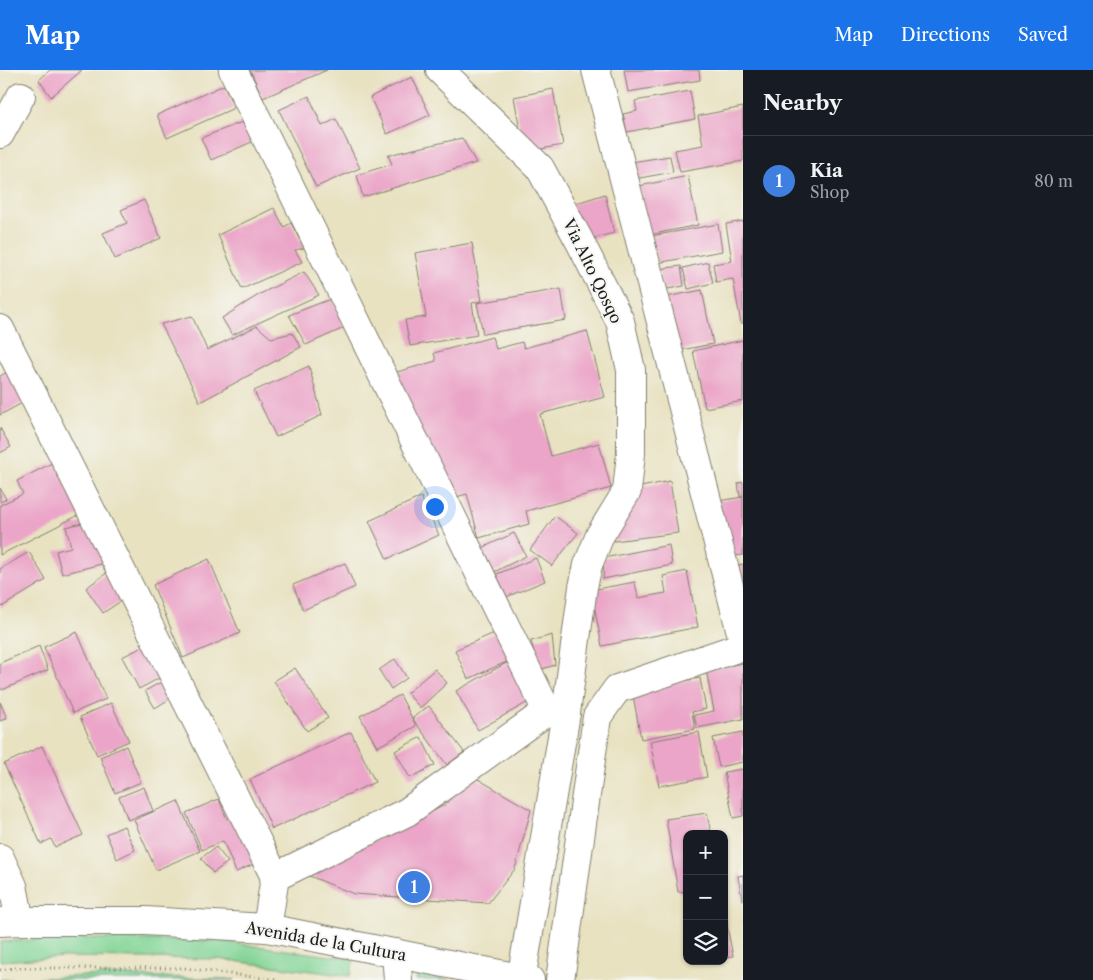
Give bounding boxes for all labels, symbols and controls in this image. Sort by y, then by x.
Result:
text: Map [25,21,80,50]
text: Map [834,24,873,46]
text: Directions [901,24,990,46]
text: Saved [1018,24,1068,46]
text: Nearby [763,90,842,115]
text: Kia [810,159,843,182]
text: 1 [775,171,783,191]
text: 80 m [1034,171,1073,191]
text: Shop [810,182,849,202]
street label: Via Alto Qosqo [559,214,627,327]
your location [422,494,448,520]
map controls [683,830,728,965]
button: + [683,830,728,875]
pin: 1 [398,868,430,906]
button: − [683,875,728,920]
street label: Avenida de la Cultura [243,917,409,965]
button: layers [683,920,728,965]

